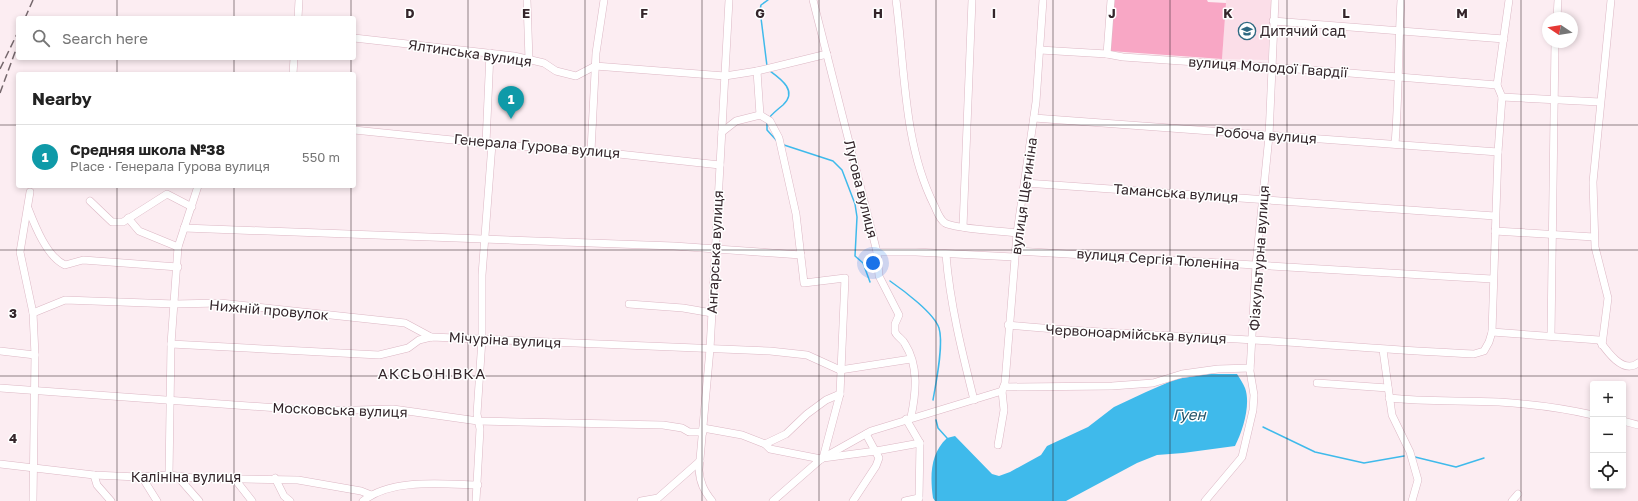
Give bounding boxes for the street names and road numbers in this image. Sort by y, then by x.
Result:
street label: Ялтинська вулиця [407,35,533,70]
street label: вулиця Молодої Гвардії [1188,52,1350,81]
street label: Робоча вулиця [1215,122,1318,147]
street label: Генерала Гурова вулиця [453,130,621,161]
street label: вулиця Щетиніна [1007,136,1040,256]
street label: Лугова вулиця [841,138,882,240]
street label: Таманська вулиця [1113,180,1239,205]
street label: Фізкультурна вулиця [1245,185,1272,331]
street label: Ангарська вулиця [703,190,726,314]
street label: вулиця Сергія Тюленіна [1076,244,1240,273]
street label: Нижній провулок [209,296,330,323]
street label: Червоноармійська вулиця [1045,320,1227,347]
street label: Мічуріна вулиця [448,328,562,351]
street label: Московська вулиця [272,399,408,420]
street label: Калініна вулиця [131,468,241,485]

